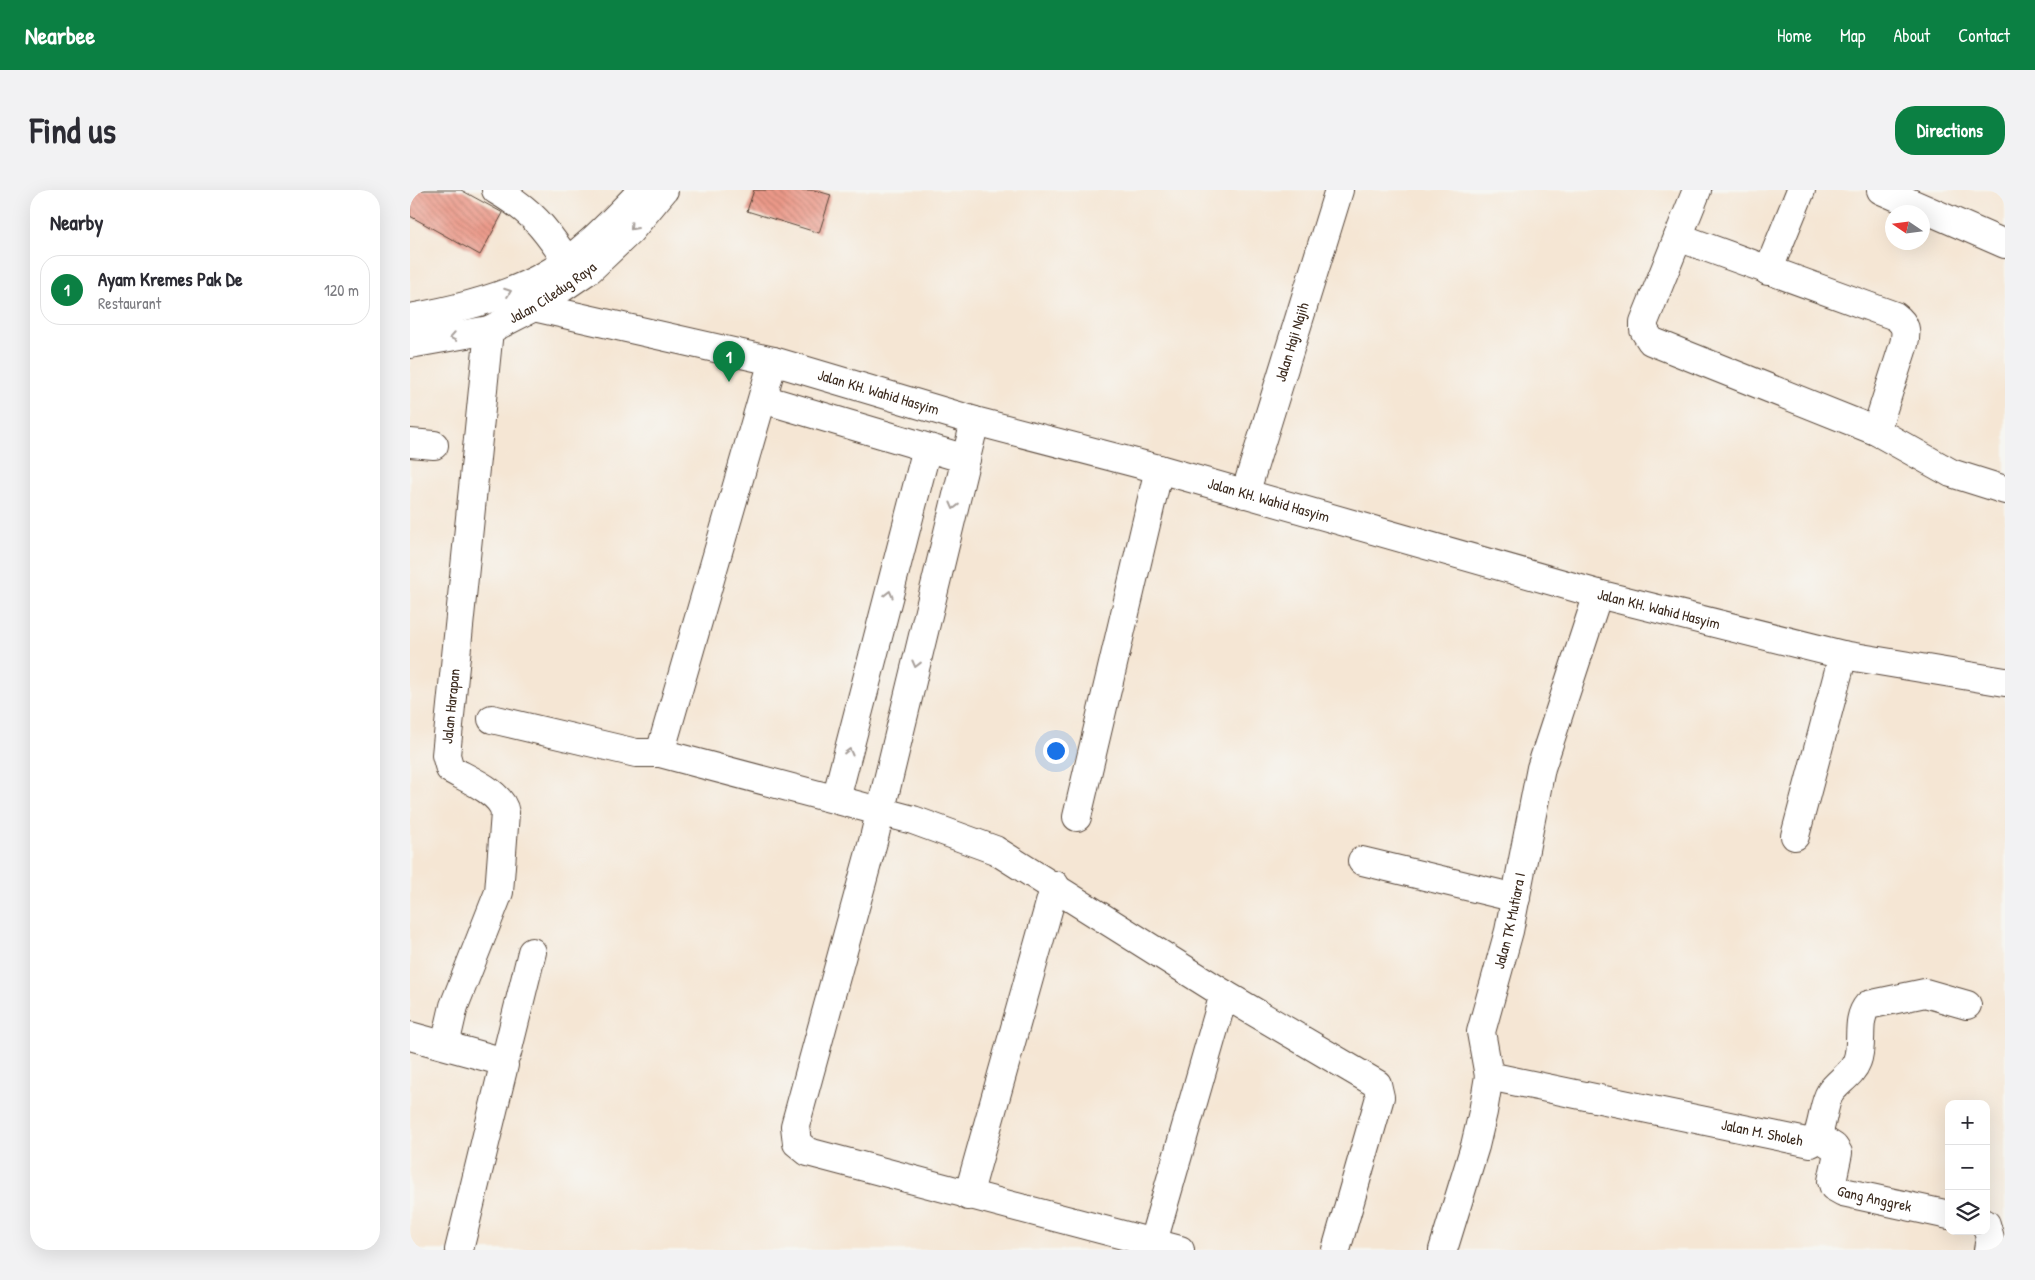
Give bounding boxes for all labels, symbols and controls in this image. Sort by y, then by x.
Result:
text: Nearbee [25,19,95,51]
text: Home [1777,23,1812,48]
text: Map [1840,23,1865,48]
text: About [1893,23,1930,48]
text: Contact [1958,23,2010,48]
button: Directions [1895,106,2005,155]
text: Find us [30,107,116,154]
north arrow [1885,205,1930,250]
text: Nearby [50,208,103,237]
one-way arrow [630,221,639,230]
street label: Jalan Ciledug Raya [505,257,601,328]
text: Ayam Kremes Pak De [98,266,242,292]
text: 1 [64,279,70,301]
text: 120 m [324,279,359,301]
one-way arrow [503,288,512,298]
text: Restaurant [98,292,161,314]
street label: Jalan Haji Najih [1269,300,1314,384]
one-way arrow [449,331,457,341]
pin: 1 [713,341,745,382]
street label: Jalan KH. Wahid Hasyim [815,364,942,420]
street label: Jalan KH. Wahid Hasyim [1205,472,1332,527]
one-way arrow [949,502,960,511]
street label: Jalan KH. Wahid Hasyim [1595,583,1723,634]
one-way arrow [883,590,894,599]
one-way arrow [911,659,922,668]
street label: Jalan Harapan [436,667,465,745]
your location [1043,738,1069,764]
one-way arrow [843,748,853,756]
street label: Jalan TK Mutiara I [1488,871,1530,971]
map controls [1945,1100,1990,1235]
button: + [1945,1100,1990,1145]
street label: Jalan M. Sholeh [1720,1114,1805,1151]
button: − [1945,1145,1990,1190]
street label: Gang Anggrek [1833,1180,1914,1217]
button: layers [1945,1190,1990,1235]

